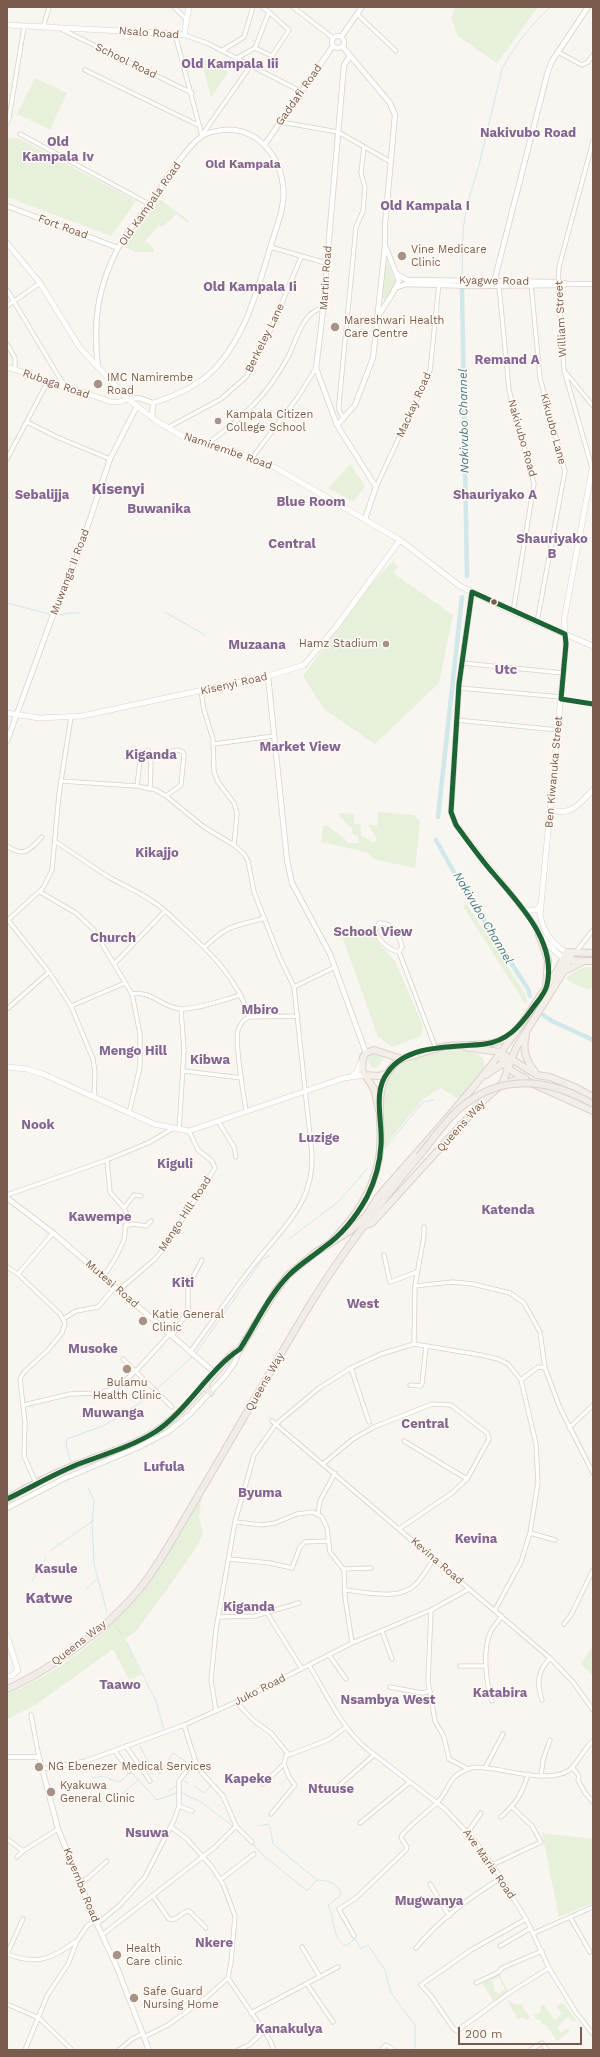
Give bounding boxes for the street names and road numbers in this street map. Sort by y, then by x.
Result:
street label: Nsalo Road [118,24,180,42]
street label: School Road [93,40,159,82]
street label: Gaddafi Road [273,62,325,128]
street label: Old Kampala Road [116,160,184,248]
street label: Fort Road [36,212,90,242]
street label: Martin Road [317,245,335,311]
street label: Kyagwe Road [459,274,529,288]
street label: William Street [552,280,570,358]
street label: Berkeley Lane [243,301,287,375]
street label: Rubaga Road [21,366,91,402]
street label: Mackay Road [394,370,434,440]
street label: Kikuubo Lane [537,392,569,466]
street label: Nakivubo Road [505,398,539,478]
street label: Namirembe Road [182,430,274,472]
street label: Muwanga II Road [48,527,92,617]
street label: Kisenyi Road [199,670,269,698]
street label: Ben Kiwanuka Street [543,715,565,829]
street label: Queens Way [434,1097,488,1155]
street label: Mengo Hill Road [156,1174,214,1254]
street label: Mutesi Road [83,1257,141,1311]
street label: Queens Way [243,1350,287,1414]
street label: Kevina Road [408,1535,466,1587]
street label: Queens Way [49,1618,109,1668]
street label: Juko Road [232,1671,288,1709]
street label: Ave Maria Road [460,1826,518,1902]
street label: Kayemba Road [60,1846,102,1924]

